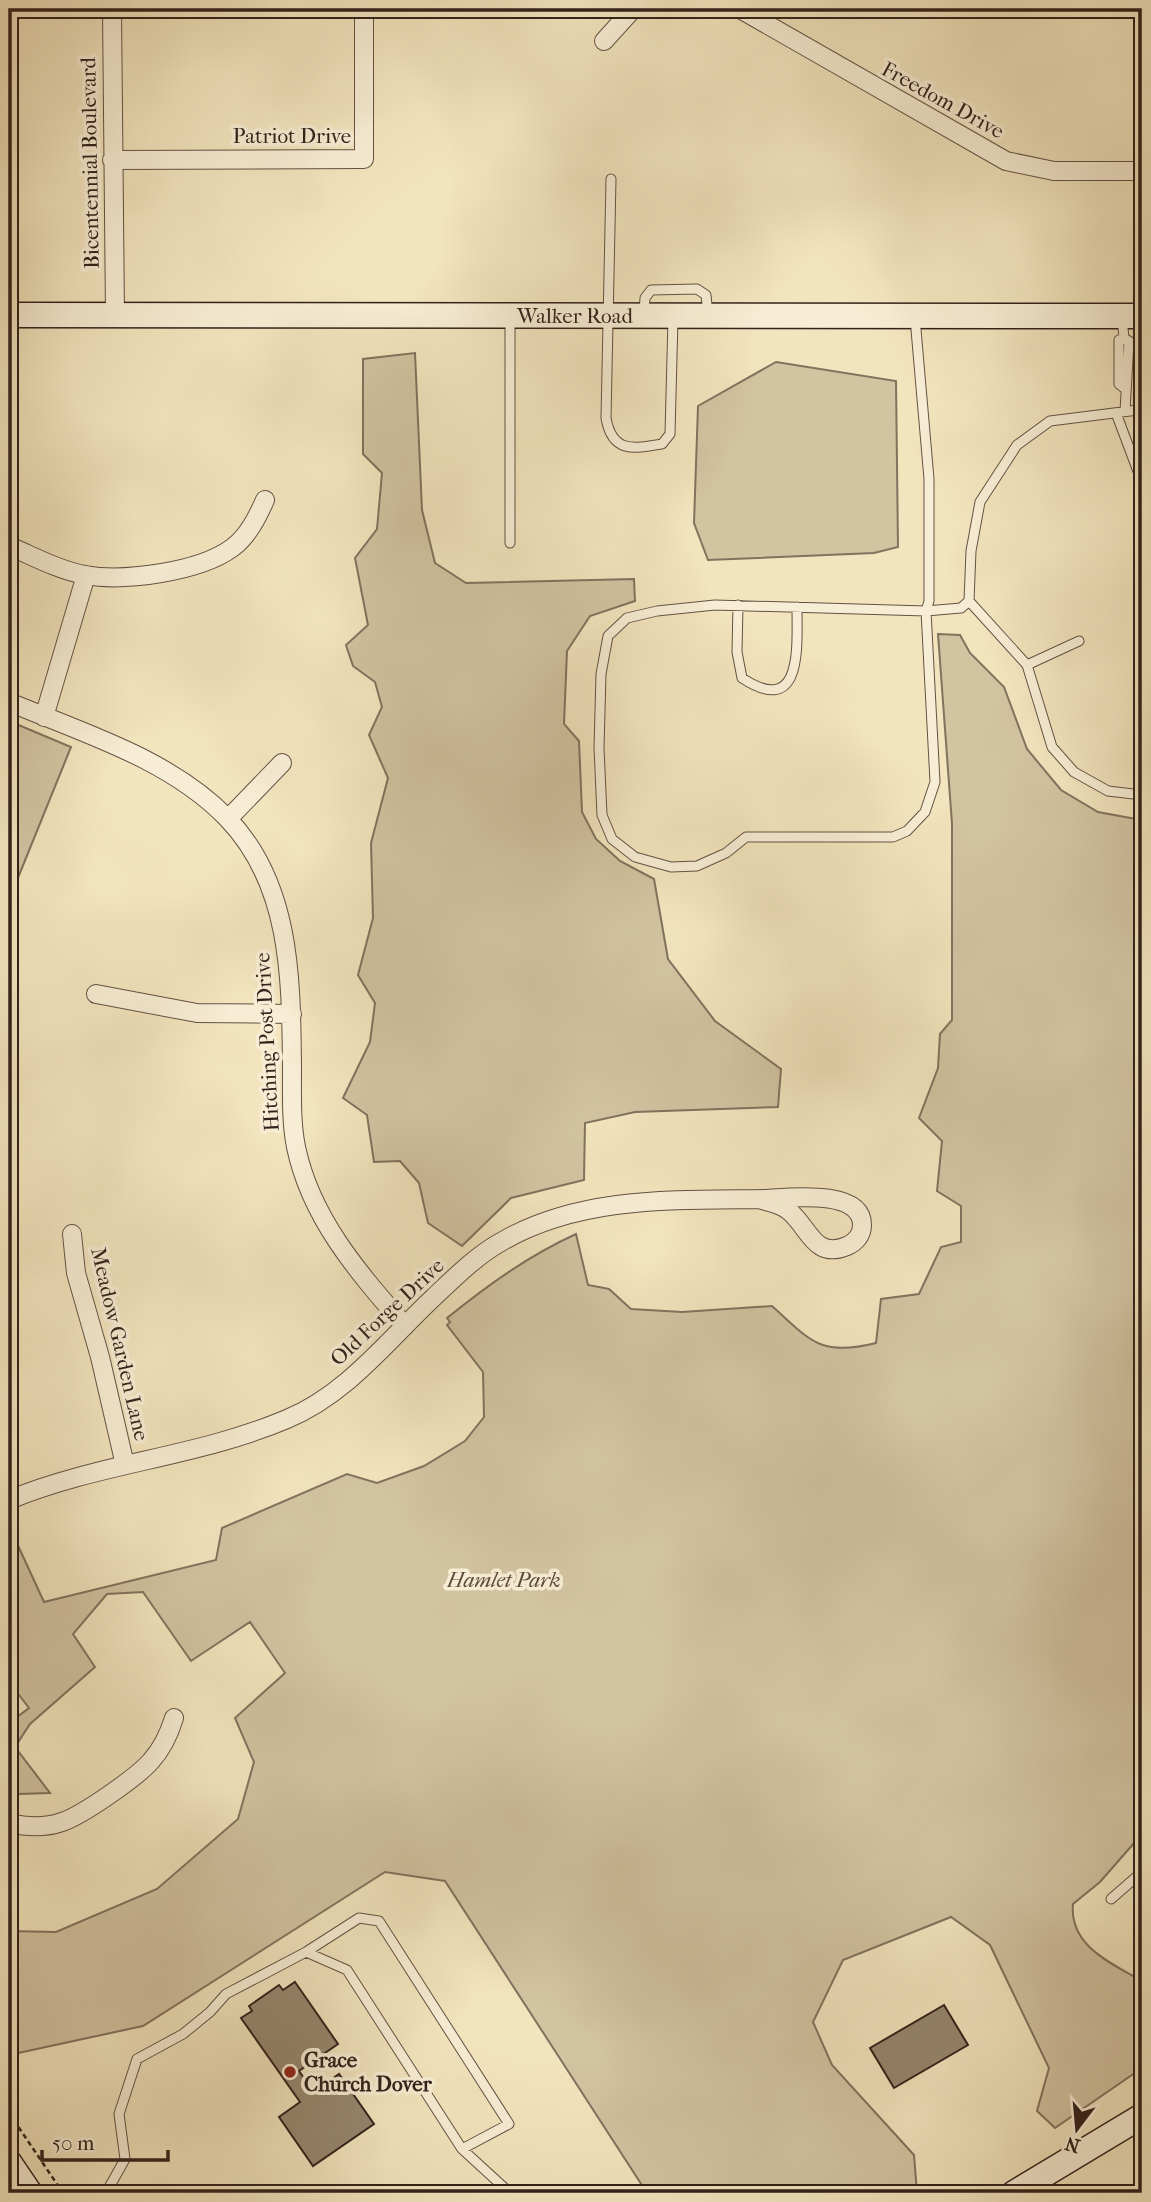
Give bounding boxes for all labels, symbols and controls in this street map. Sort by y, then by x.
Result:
street label: Bicentennial Boulevard [76,56,104,269]
street label: Freedom Drive [878,57,1008,143]
street label: Patriot Drive [233,124,351,148]
street label: Walker Road [516,304,633,328]
street label: Hitching Post Drive [250,952,284,1132]
street label: Meadow Garden Lane [86,1245,154,1443]
street label: Old Forge Drive [325,1253,449,1371]
park label: Hamlet Park [446,1568,561,1592]
place label: Grace Church Dover [304,2048,433,2096]
marker: Grace Church Dover [282,2064,298,2080]
north arrow [1042,2094,1112,2164]
scale bar [42,2118,168,2162]
text: 50 m [52,2131,95,2155]
text: N [1062,2132,1083,2157]

